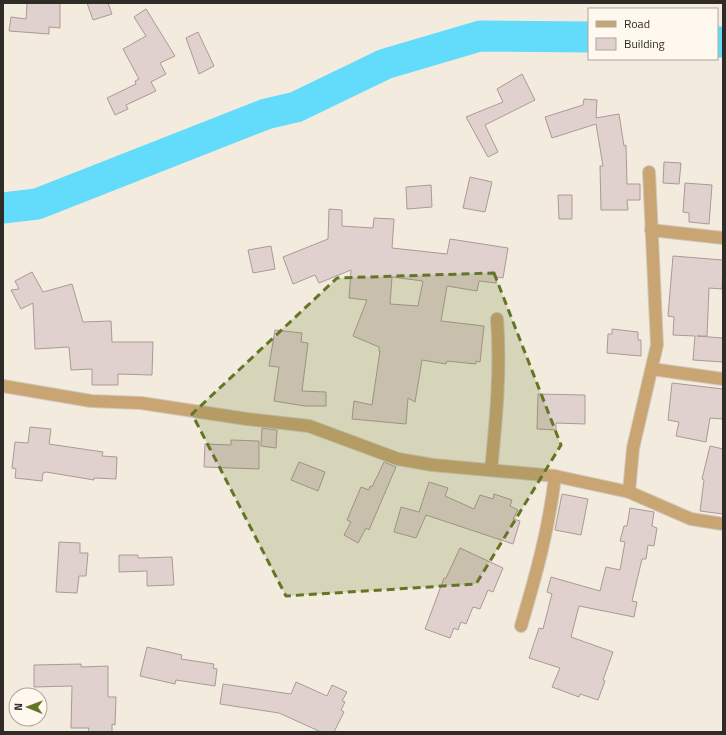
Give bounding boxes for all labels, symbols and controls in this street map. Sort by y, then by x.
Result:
legend [588,8,718,60]
text: Road [624,14,650,33]
text: Building [624,34,665,53]
north arrow [8,687,48,727]
text: N [10,703,26,711]

